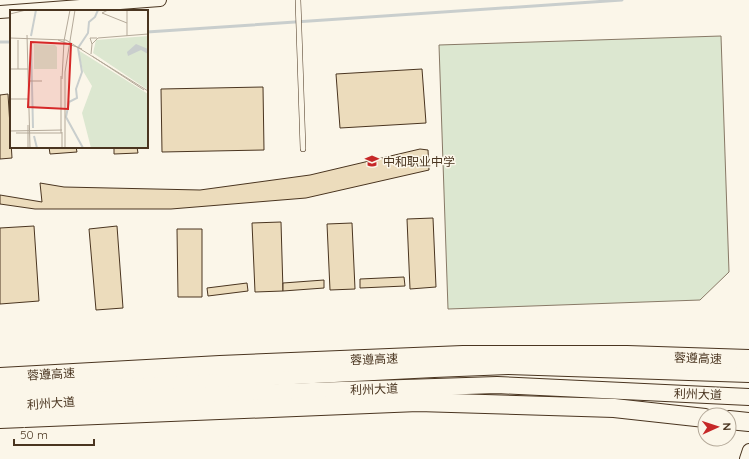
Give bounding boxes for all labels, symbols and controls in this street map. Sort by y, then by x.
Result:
inset map [10,10,148,148]
school or university icon: 中和职业中学 [364,153,380,169]
place label: 中和职业中学 [383,154,455,169]
street label: 蓉遵高速 [674,350,722,366]
street label: 蓉遵高速 [350,351,398,367]
street label: 蓉遵高速 [27,365,75,383]
street label: 利州大道 [350,381,398,397]
street label: 利州大道 [674,386,722,402]
street label: 利州大道 [27,394,75,412]
north arrow [697,407,737,447]
scale bar [14,421,94,447]
text: N [720,422,734,431]
text: 50 m [20,427,48,442]

